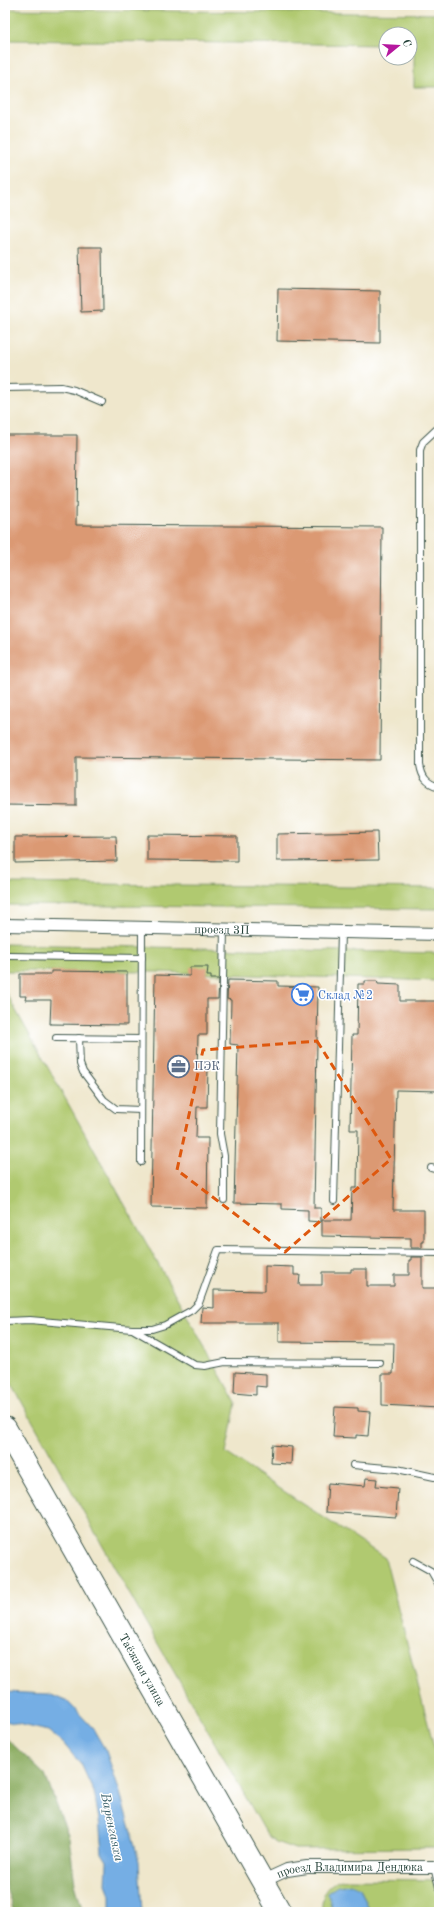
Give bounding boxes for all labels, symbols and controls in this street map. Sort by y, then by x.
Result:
north arrow [378,26,418,66]
text: С [400,38,412,49]
street label: проезд 3П [194,924,250,937]
supermarket icon: Склад №2 [290,982,316,1008]
place label: Склад №2 [318,990,373,1002]
office icon: ПЭК [165,1053,191,1079]
place label: ПЭК [194,1061,220,1073]
street label: Таёжная улица [116,1632,167,1708]
water label: Варенгаяха [98,1791,125,1863]
street label: проезд Владимира Дендюка [275,1862,423,1881]

